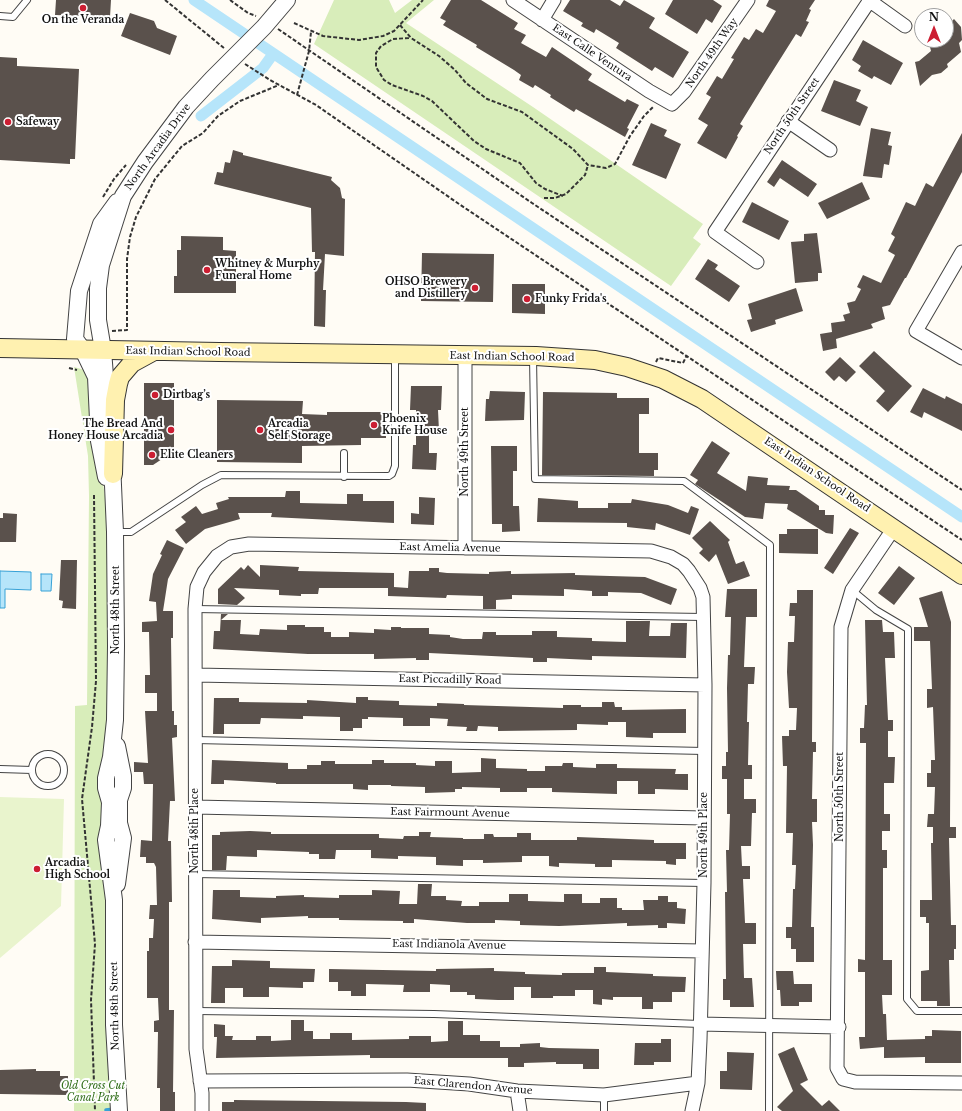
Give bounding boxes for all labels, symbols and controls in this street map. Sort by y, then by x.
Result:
marker: On the Veranda [78,3,88,13]
north arrow [914,8,954,48]
text: N [929,10,939,24]
place label: On the Veranda [42,14,124,26]
street label: North 49th Way [684,16,740,90]
street label: East Calle Ventura [550,22,634,84]
street label: North 50th Street [762,75,822,157]
street label: North Arcadia Drive [123,101,193,193]
place label: Safeway [16,116,59,128]
marker: Safeway [3,117,13,127]
place label: Whitney & Murphy Funeral Home [215,258,319,282]
marker: Whitney & Murphy Funeral Home [202,265,212,275]
place label: OHSO Brewery and Distillery [385,276,467,300]
marker: OHSO Brewery and Distillery [470,283,480,293]
place label: Funky Frida's [535,293,607,305]
marker: Funky Frida's [522,294,532,304]
street label: East Indian School Road [125,345,251,359]
street label: East Indian School Road [449,350,575,364]
place label: Dirtbag’s [163,389,210,401]
marker: Dirtbag’s [150,390,160,400]
street label: North 49th Street [459,407,471,497]
place label: Phoenix Knife House [382,413,447,436]
place label: The Bread And Honey House Arcadia [48,418,163,442]
place label: Arcadia Self Storage [268,418,331,442]
marker: Phoenix Knife House [369,420,379,430]
marker: The Bread And Honey House Arcadia [166,425,176,435]
marker: Arcadia Self Storage [255,425,265,435]
street label: East Indian School Road [762,435,872,515]
place label: Elite Cleaners [160,449,233,461]
marker: Elite Cleaners [147,450,157,460]
street label: East Amelia Avenue [399,541,501,555]
street label: North 48th Street [110,565,122,655]
street label: East Piccadilly Road [398,673,502,687]
street label: North 50th Street [834,752,846,842]
street label: North 48th Place [189,788,201,874]
street label: North 49th Place [698,792,710,878]
street label: East Fairmount Avenue [390,806,510,820]
place label: Arcadia High School [45,857,110,880]
marker: Arcadia High School [32,864,42,874]
street label: East Indianola Avenue [392,938,506,952]
street label: North 48th Street [108,961,122,1051]
street label: East Clarendon Avenue [413,1075,533,1097]
park label: Old Cross Cut Canal Park [61,1080,125,1104]

